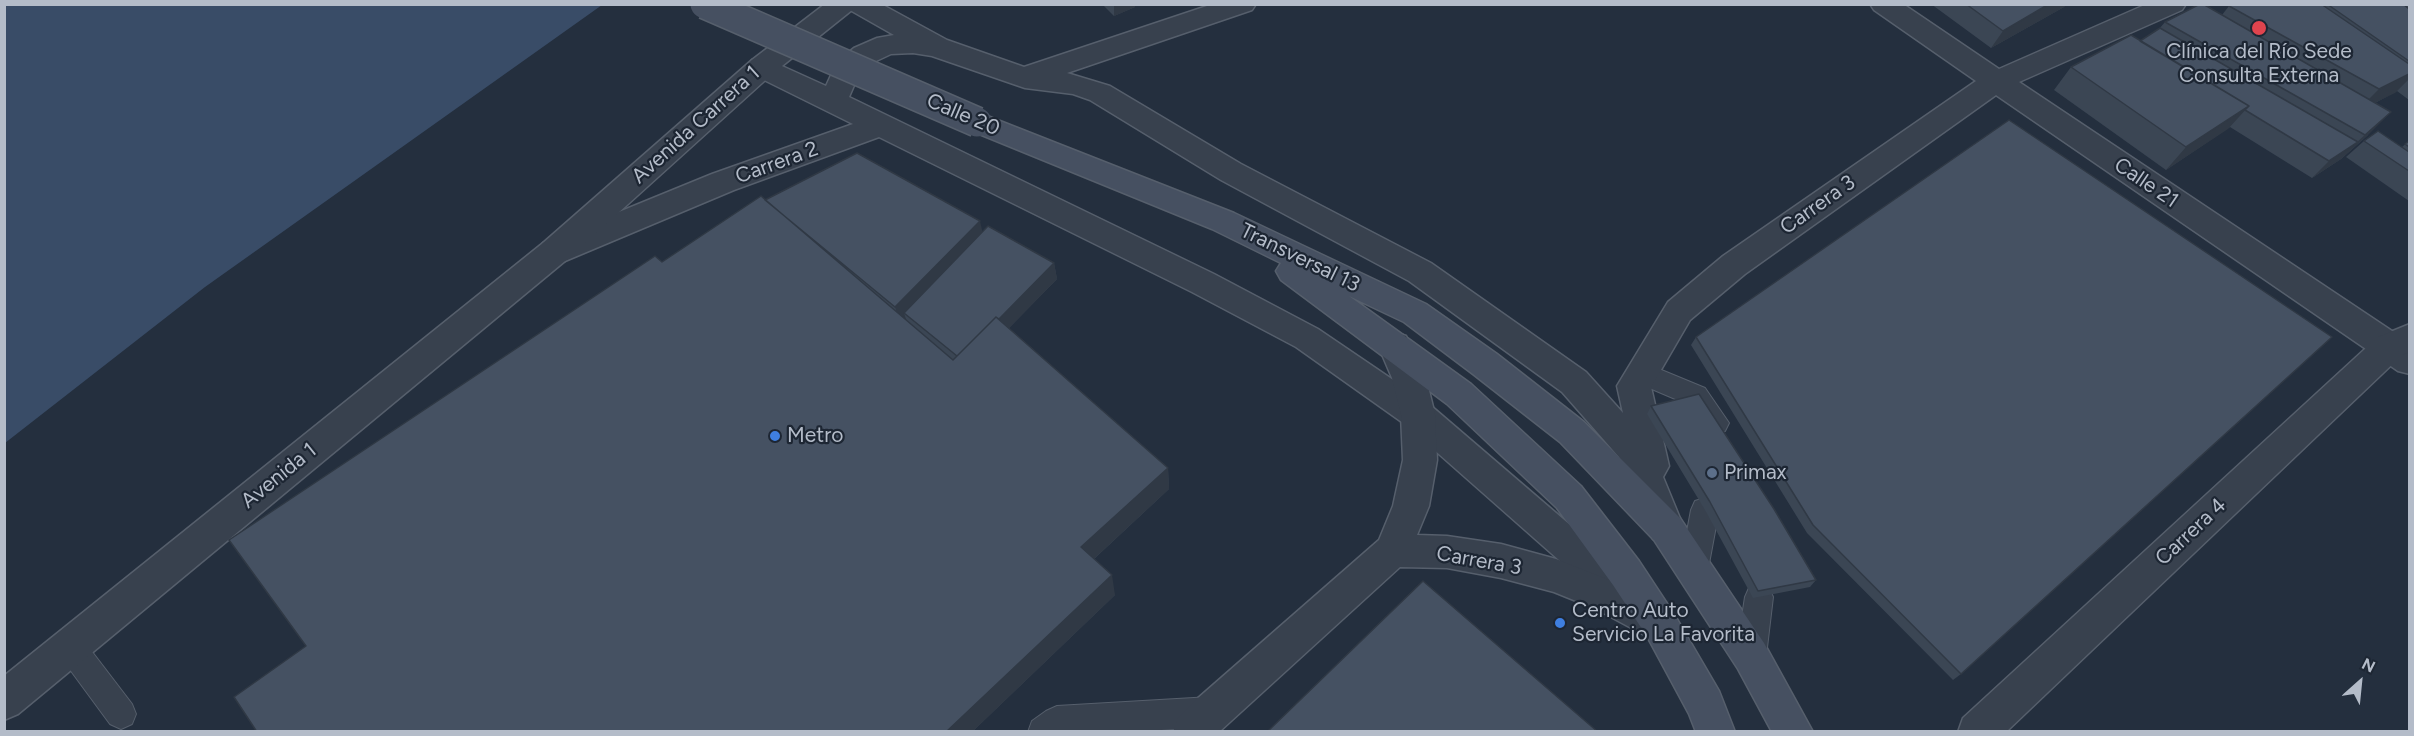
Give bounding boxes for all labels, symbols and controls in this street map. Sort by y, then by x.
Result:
marker: Clínica del Río Sede Consulta Externa [2250,19,2268,37]
place label: Clínica del Río Sede Consulta Externa [2166,39,2352,89]
street label: Avenida Carrera 1 [627,61,765,189]
street label: Calle 20 [923,88,1003,142]
street label: Carrera 2 [732,136,822,190]
street label: Calle 21 [2109,152,2183,214]
street label: Carrera 3 [1776,170,1860,240]
street label: Transversal 13 [1236,218,1364,298]
place label: Metro [787,423,843,449]
marker: Metro [768,429,782,443]
street label: Avenida 1 [236,438,322,514]
place label: Primax [1724,460,1787,486]
marker: Primax [1705,466,1719,480]
street label: Carrera 4 [2150,493,2232,571]
street label: Carrera 3 [1434,541,1524,581]
place label: Centro Auto Servicio La Favorita [1572,598,1755,648]
marker: Centro Auto Servicio La Favorita [1553,616,1567,630]
north arrow [2330,652,2390,712]
text: N [2359,654,2378,677]

